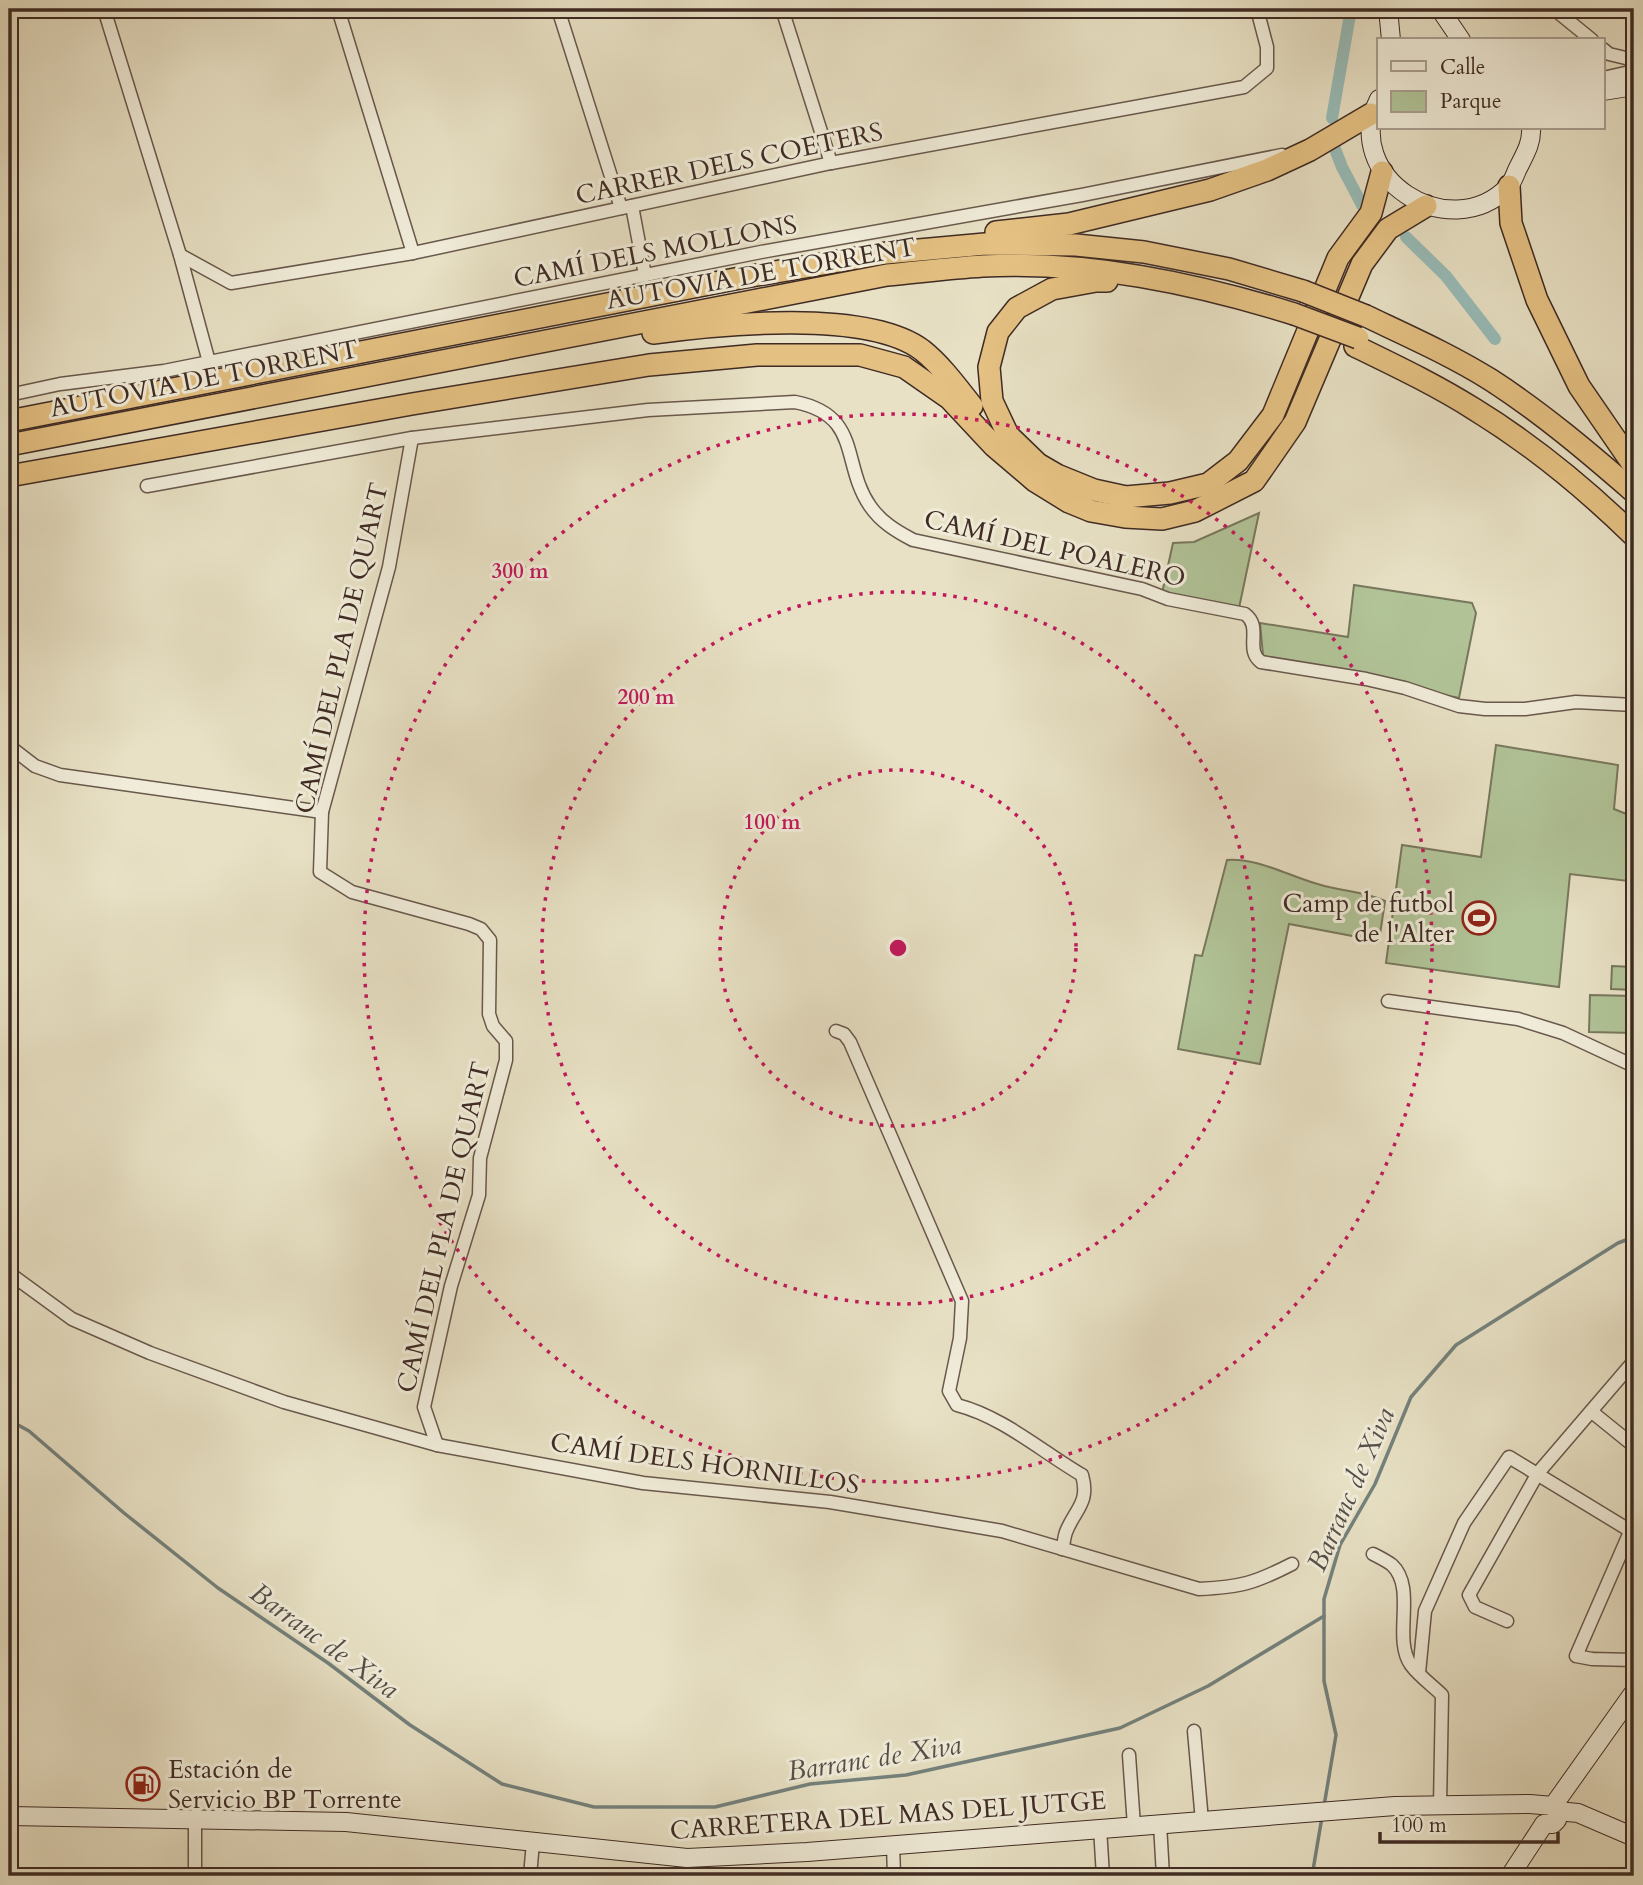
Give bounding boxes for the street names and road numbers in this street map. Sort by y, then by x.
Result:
street label: CARRER DELS COETERS [572,114,886,213]
street label: CAMÍ DELS MOLLONS [511,207,800,296]
street label: AUTOVIA DE TORRENT [604,229,919,318]
street label: AUTOVIA DE TORRENT [47,331,361,426]
street label: CAMÍ DEL PLA DE QUART [286,479,397,817]
street label: CAMÍ DEL POALERO [921,501,1189,596]
street label: CAMÍ DEL PLA DE QUART [388,1058,499,1396]
street label: CAMÍ DELS HORNILLOS [548,1424,862,1503]
street label: CARRETERA DEL MAS DEL JUTGE [669,1783,1107,1848]

